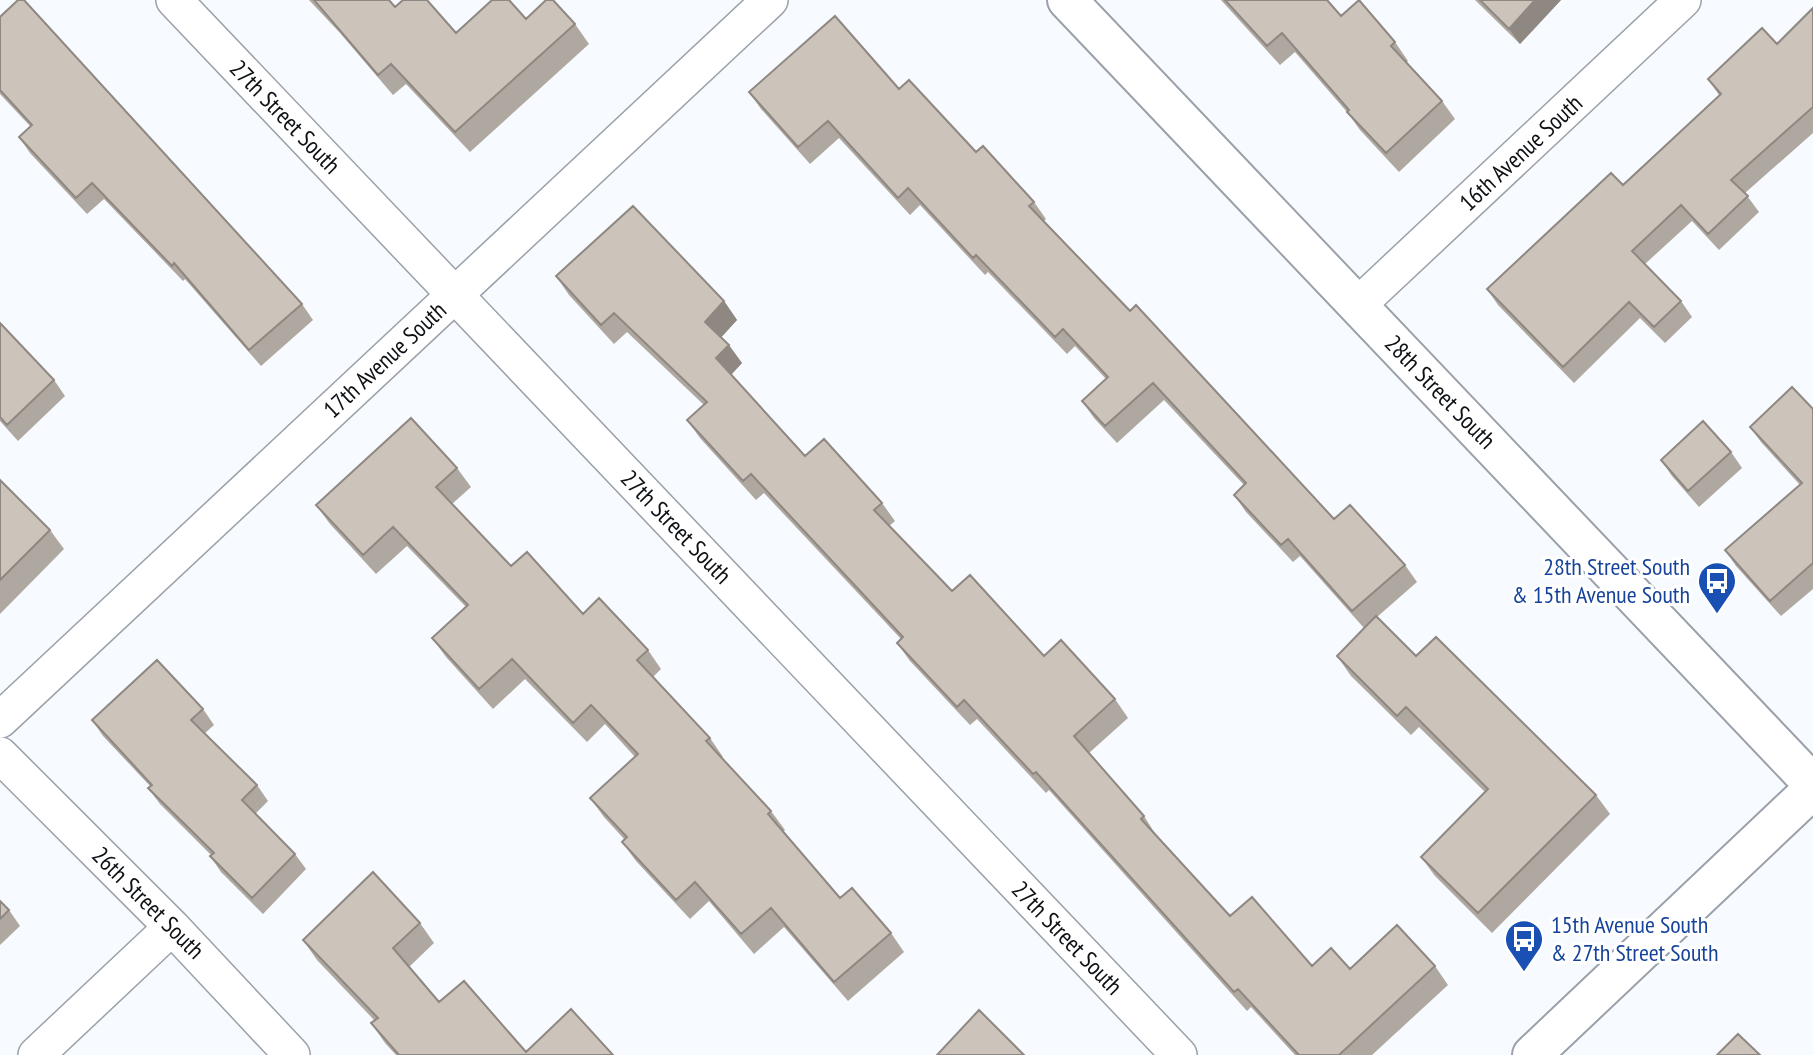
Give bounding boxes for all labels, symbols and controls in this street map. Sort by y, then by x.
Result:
street label: 27th Street South [223,53,347,180]
street label: 16th Avenue South [1453,88,1589,218]
street label: 17th Avenue South [317,295,453,425]
street label: 28th Street South [1378,328,1503,455]
street label: 27th Street South [614,463,738,590]
place label: 28th Street South & 15th Avenue South [1512,551,1690,610]
bus stop icon: 28th Street South & 15th Avenue South [1696,560,1738,615]
street label: 26th Street South [85,840,211,966]
street label: 27th Street South [1005,874,1129,1001]
place label: 15th Avenue South & 27th Street South [1551,909,1718,968]
bus stop icon: 15th Avenue South & 27th Street South [1503,918,1545,973]

